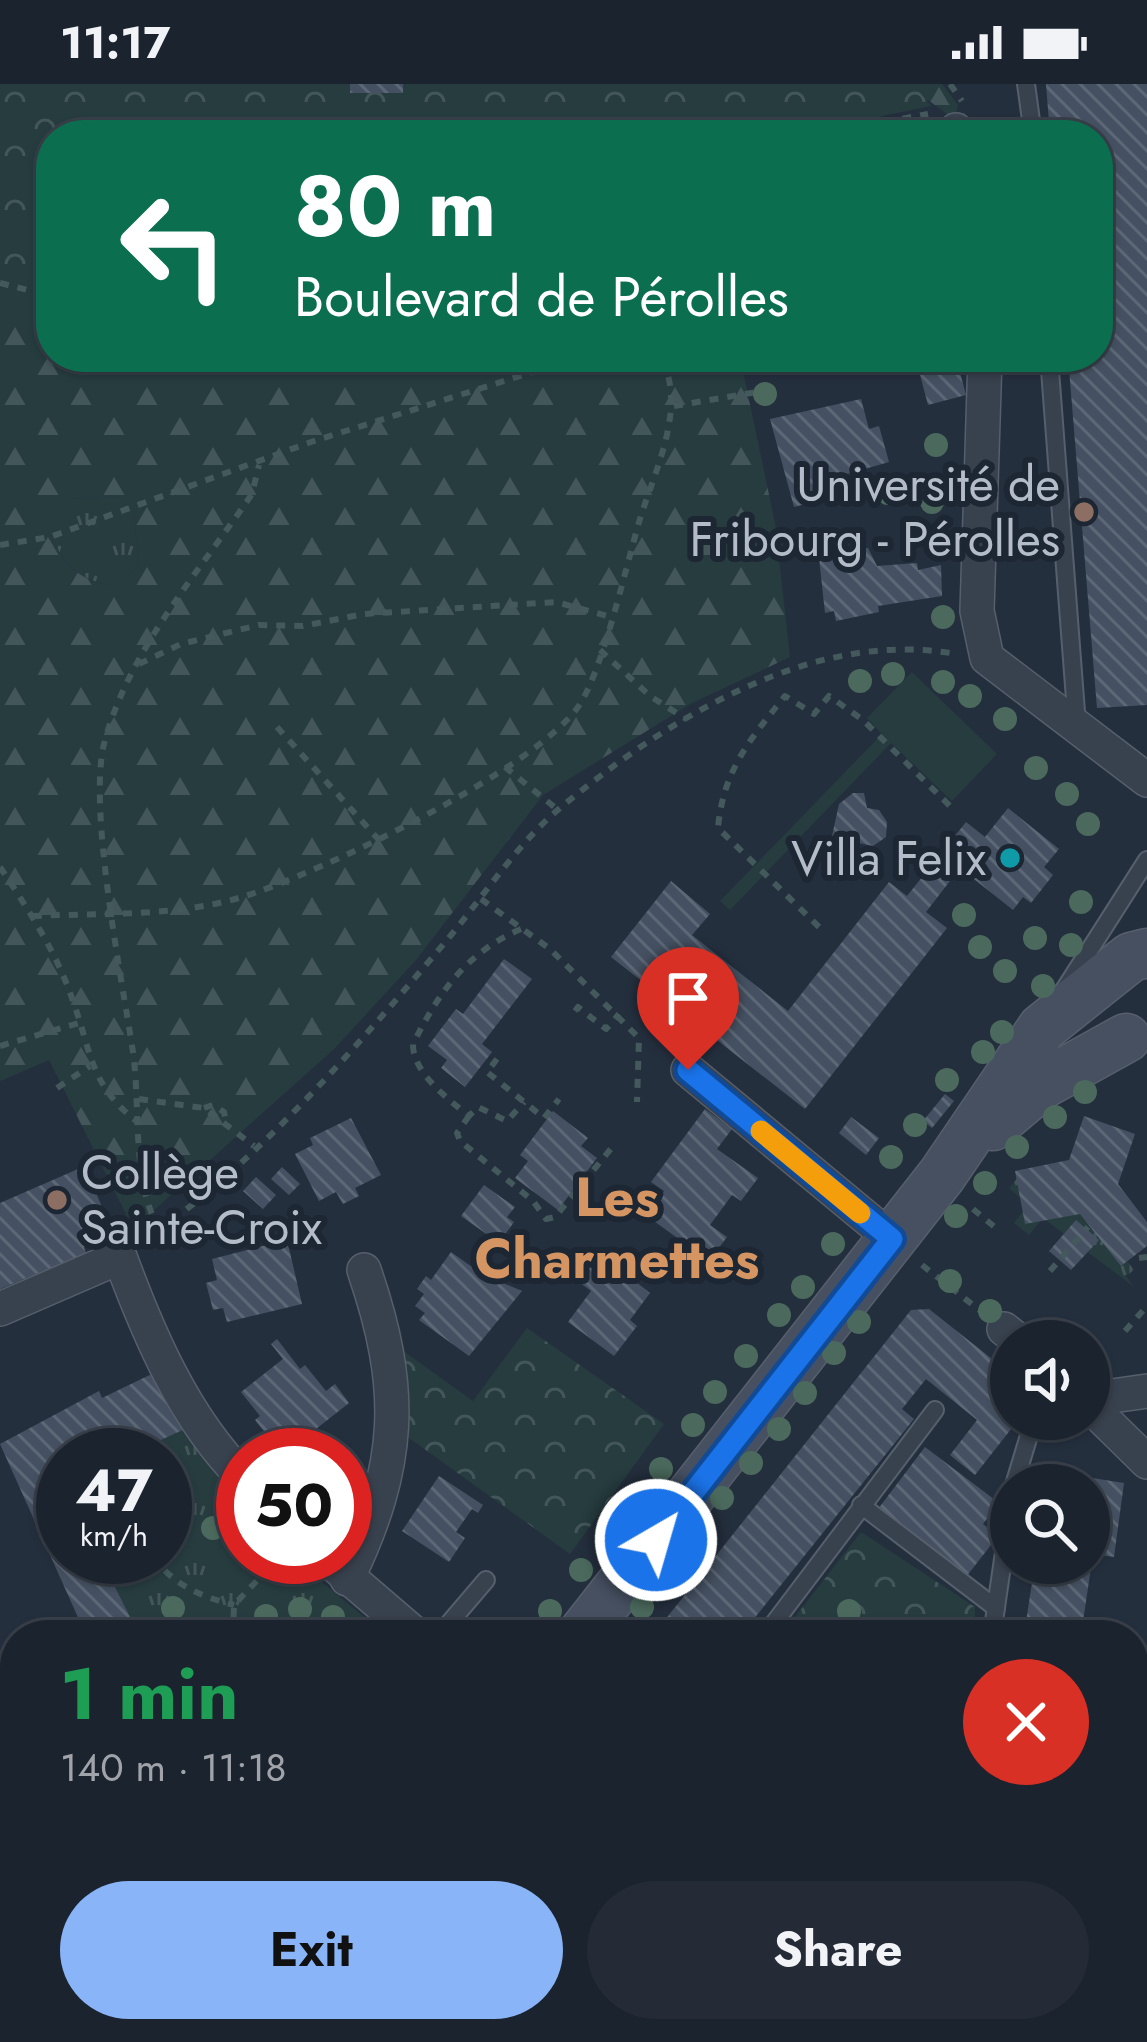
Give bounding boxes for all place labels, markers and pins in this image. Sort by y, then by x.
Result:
place label: Université de Fribourg - Pérolles [690,450,1060,574]
marker: Université de Fribourg - Pérolles [1071,499,1097,525]
place label: Villa Felix [791,824,987,893]
marker: Villa Felix [997,845,1023,871]
pin [637,947,739,1070]
place label: Collège Sainte-Croix [81,1138,323,1262]
marker: Collège Sainte-Croix [44,1187,70,1213]

